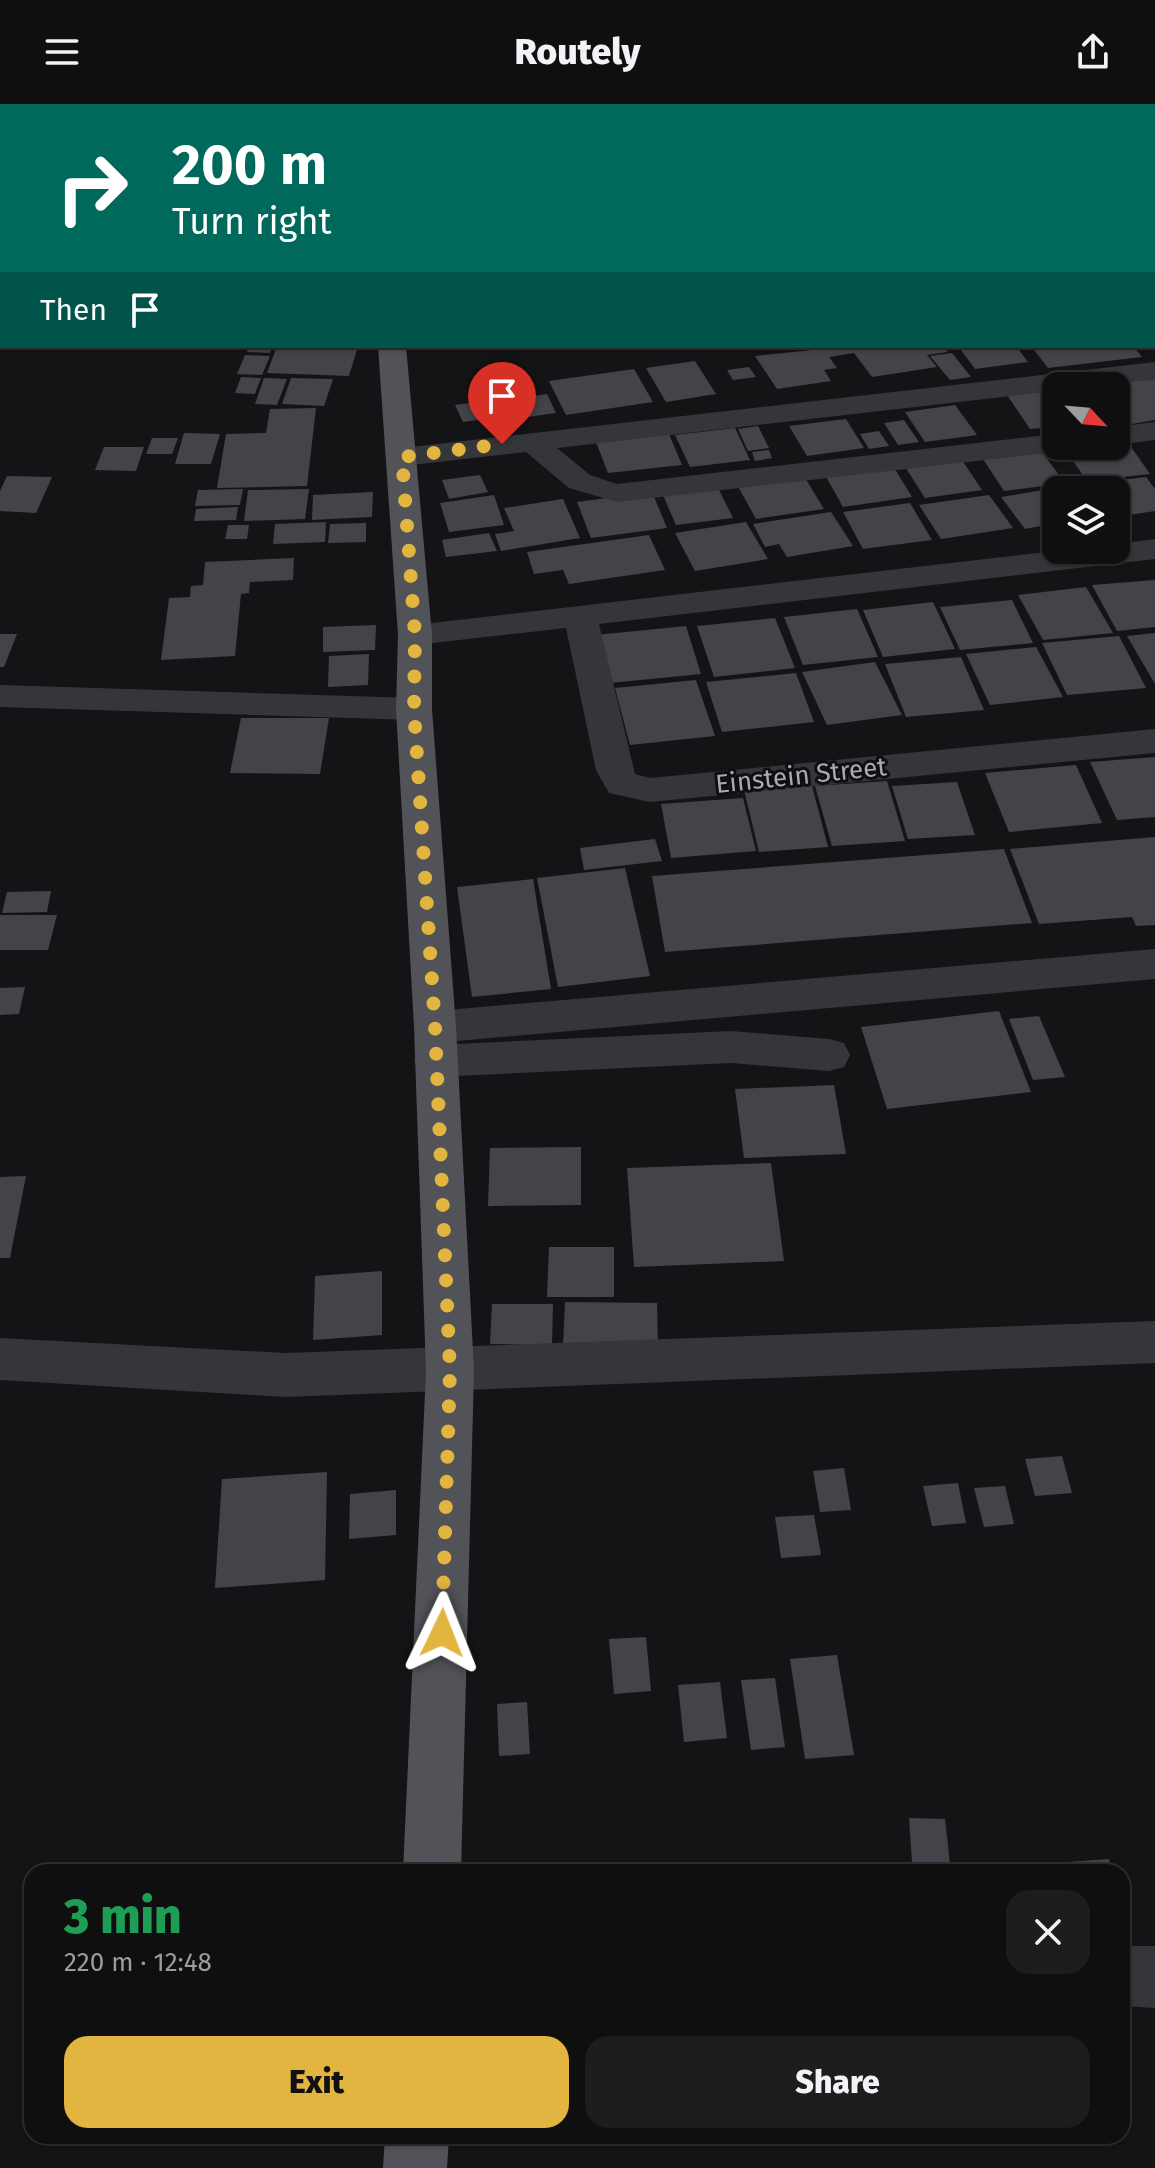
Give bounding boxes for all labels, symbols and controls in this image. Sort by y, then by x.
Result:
icon: menu [40,30,84,74]
text: Routely [514,30,641,74]
icon: share [1071,30,1115,74]
text: 200 m [172,132,327,199]
icon: right [40,136,144,240]
text: Turn right [172,200,332,244]
icon: arrive [123,288,167,332]
text: Then [40,292,107,328]
pin [468,362,536,444]
north arrow [1042,372,1130,460]
map controls [1042,372,1130,564]
icon: arrive [480,374,524,418]
button: layers [1042,476,1130,564]
street label: Einstein Street [714,751,889,800]
position arrow [400,1591,484,1675]
text: 3 min [64,1888,182,1946]
button: close [1006,1890,1090,1974]
text: 220 m · 12:48 [64,1947,212,1978]
button: Exit [64,2036,569,2128]
button: Share [585,2036,1090,2128]

